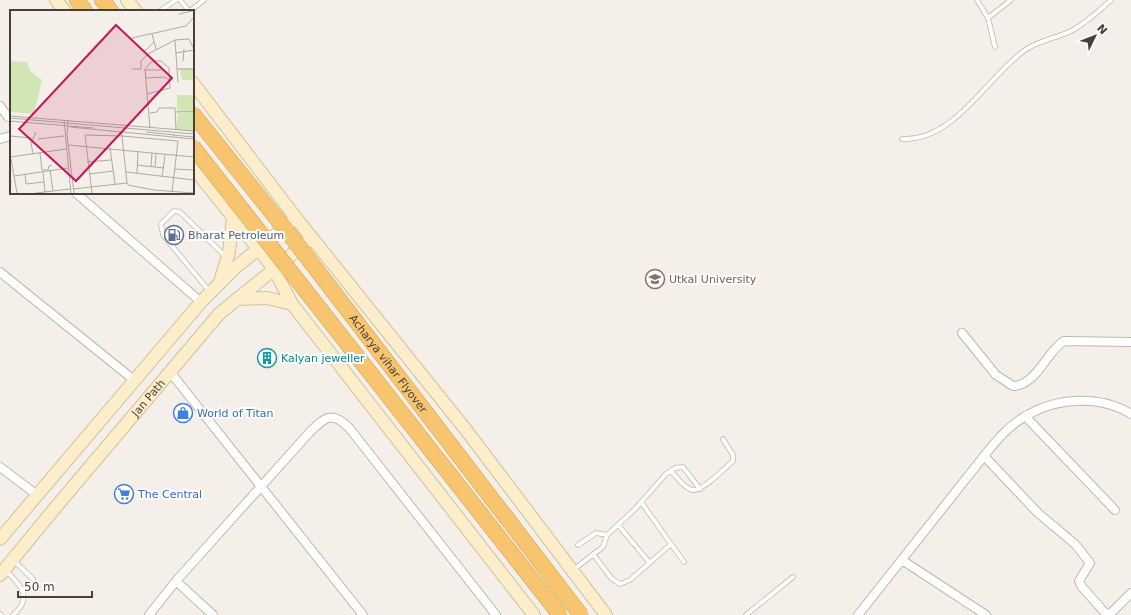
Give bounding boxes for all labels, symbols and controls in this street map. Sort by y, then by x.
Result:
inset map [10,10,194,194]
north arrow [1075,16,1115,56]
text: N [1094,22,1110,37]
fuel station icon: Bharat Petroleum [163,224,185,246]
place label: Bharat Petroleum [188,229,284,242]
school or university icon: Utkal University [644,268,666,290]
place label: Utkal University [669,273,757,286]
street label: Acharya vihar Flyover [347,312,430,416]
building icon: Kalyan jeweller [256,347,278,369]
place label: Kalyan jeweller [281,352,365,365]
street label: Jan Path [128,377,168,420]
shop icon: World of Titan [172,402,194,424]
place label: World of Titan [197,407,274,420]
supermarket icon: The Central [113,483,135,505]
place label: The Central [137,488,202,501]
scale bar [18,573,92,599]
text: 50 m [24,580,55,594]

